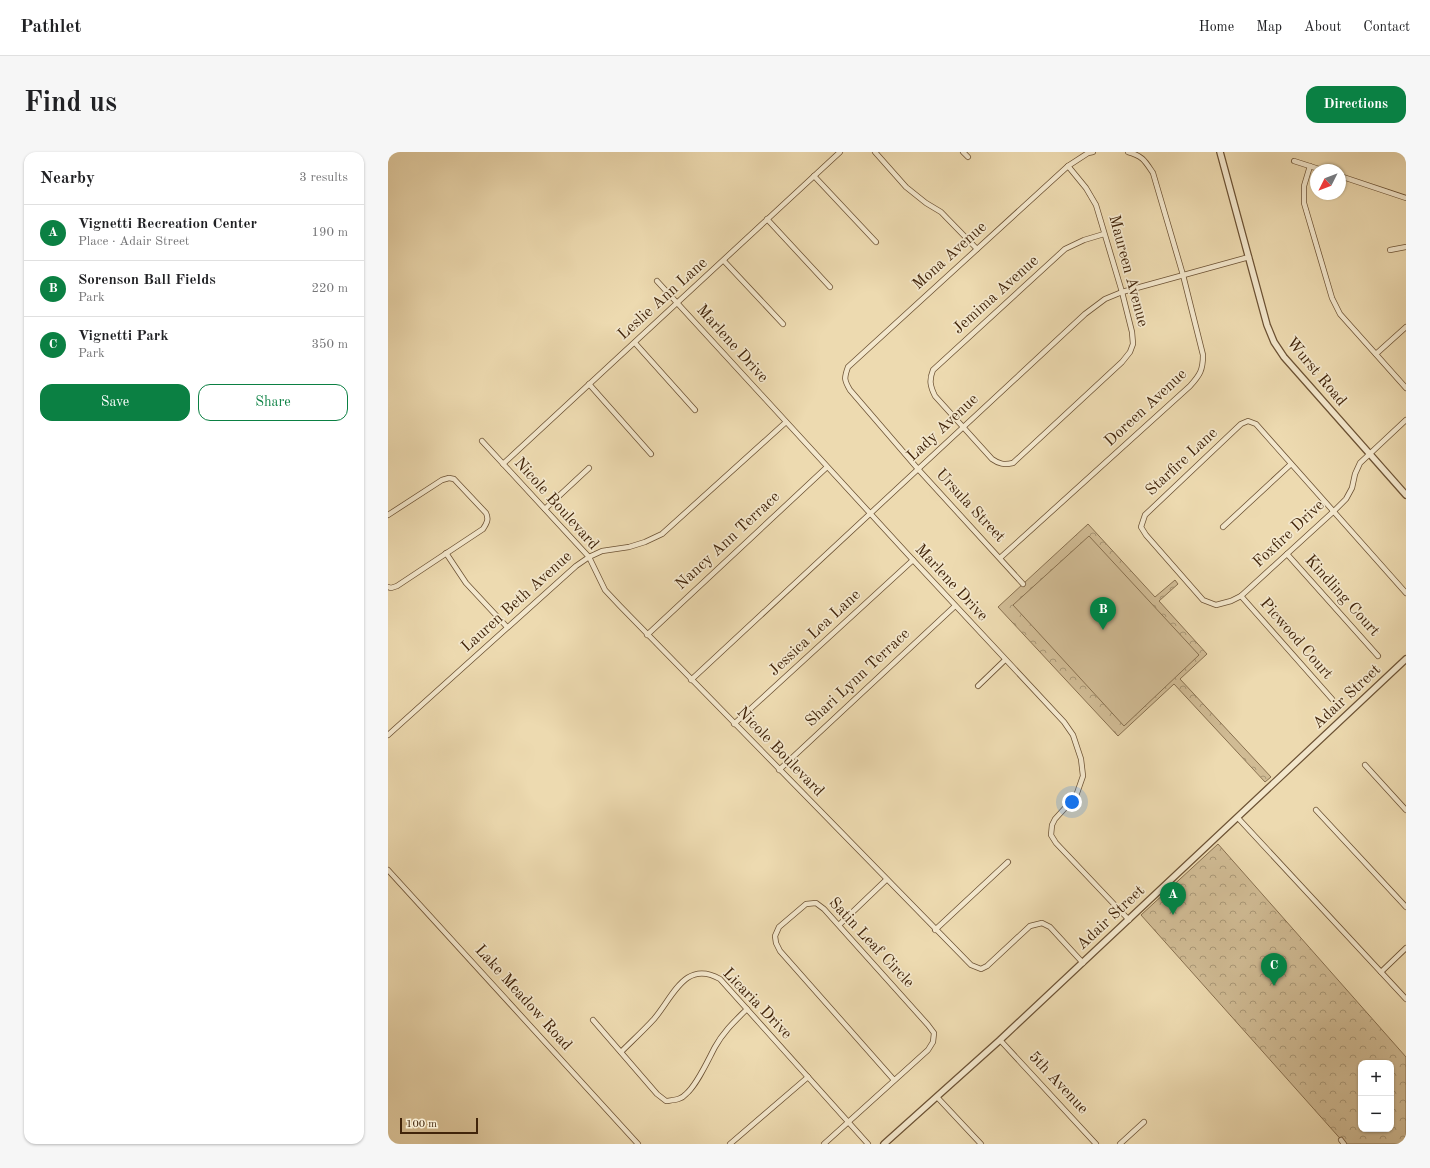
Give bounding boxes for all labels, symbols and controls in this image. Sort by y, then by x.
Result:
text: Pathlet [20,18,81,37]
text: Home [1199,20,1234,34]
text: Map [1256,20,1282,34]
text: About [1304,20,1341,34]
text: Contact [1363,20,1410,34]
button: Directions [1306,86,1406,123]
text: Find us [24,90,117,118]
north arrow [1310,164,1346,200]
text: Nearby [40,170,95,187]
text: 3 results [299,171,348,184]
street label: Maureen Avenue [1105,213,1151,329]
text: Vignetti Recreation Center [78,217,257,232]
street label: Mona Avenue [910,219,990,293]
text: A [48,226,58,239]
text: 190 m [311,226,348,239]
text: Place · Adair Street [78,235,189,248]
street label: Jemima Avenue [950,253,1042,337]
street label: Leslie Ann Lane [615,255,711,343]
text: Sorenson Ball Fields [78,273,216,288]
text: B [48,282,58,295]
text: 220 m [311,282,348,295]
text: Park [78,291,105,304]
street label: Marlene Drive [693,302,771,386]
text: Vignetti Park [78,329,169,344]
street label: Wurst Road [1283,335,1349,409]
text: C [49,338,57,351]
text: 350 m [311,338,348,351]
text: Park [78,347,105,360]
street label: Doreen Avenue [1102,366,1190,450]
button: Save [40,384,190,421]
button: Share [198,384,348,421]
street label: Lady Avenue [904,391,982,465]
street label: Starfire Lane [1143,425,1221,499]
street label: Nicole Boulevard [511,455,601,553]
street label: Ursula Street [932,466,1008,546]
street label: Nancy Ann Terrace [673,489,783,593]
street label: Foxfire Drive [1250,497,1328,571]
street label: Marlene Drive [912,542,990,624]
street label: Lauren Beth Avenue [459,548,575,656]
street label: Kindling Court [1302,552,1383,640]
street label: Jessica Lea Lane [766,587,864,679]
street label: Picwood Court [1257,595,1336,683]
pin: B [1090,597,1116,630]
street label: Shari Lynn Terrace [803,626,913,730]
street label: Adair Street [1310,661,1384,732]
street label: Nicole Boulevard [733,704,827,800]
your location [1062,792,1082,812]
street label: Adair Street [1074,882,1148,953]
pin: A [1160,882,1186,915]
street label: Satin Leaf Circle [825,895,917,991]
street label: Lake Meadow Road [472,942,574,1054]
pin: C [1261,953,1287,986]
street label: Licaria Drive [719,965,795,1043]
street label: 5th Avenue [1025,1049,1091,1117]
map controls [1358,1060,1394,1132]
button: + [1358,1060,1394,1096]
button: − [1358,1096,1394,1132]
scale bar [400,1116,478,1135]
text: 100 m [406,1119,437,1130]

